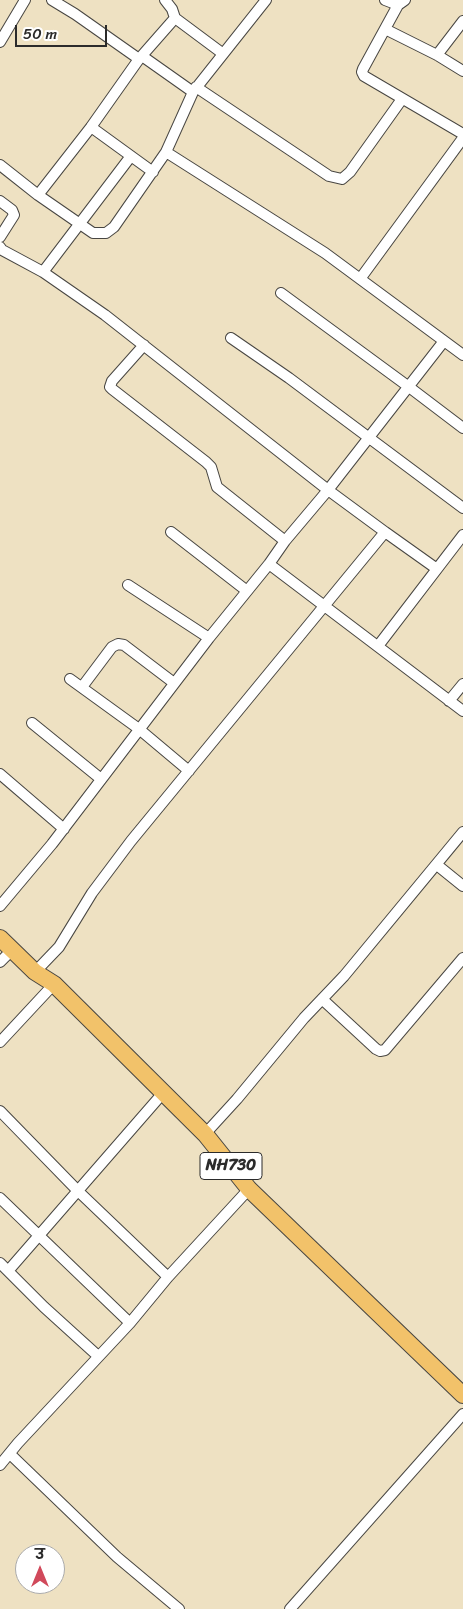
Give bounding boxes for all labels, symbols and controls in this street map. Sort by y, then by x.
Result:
scale bar [18,15,110,47]
text: 50 m [23,21,57,47]
road number: NH730 [200,1152,262,1180]
text: उ [35,1542,45,1567]
north arrow [15,1544,65,1594]

